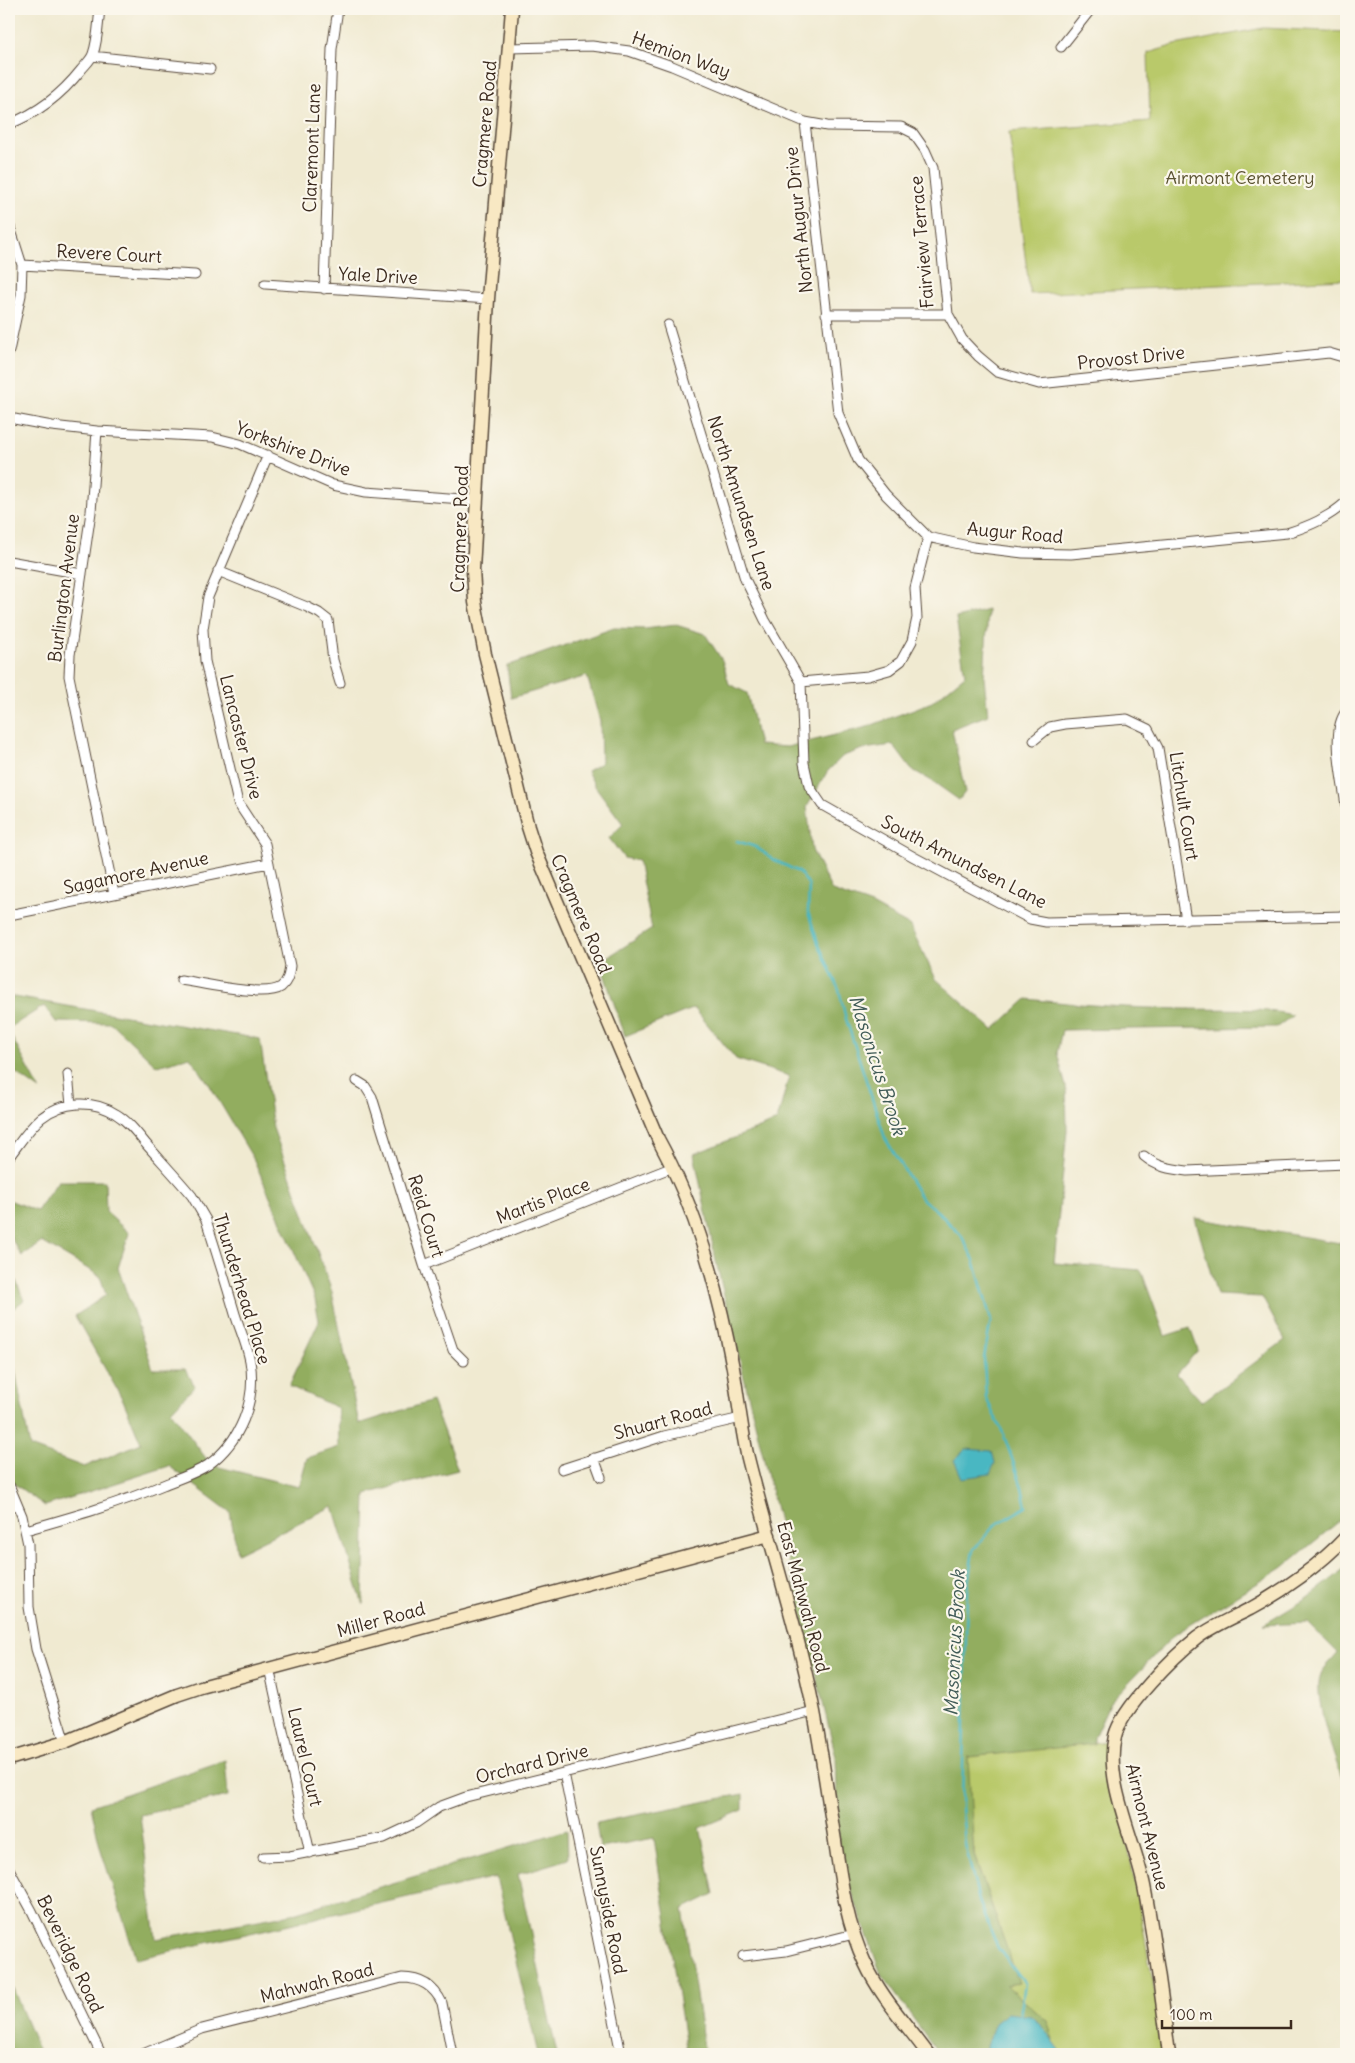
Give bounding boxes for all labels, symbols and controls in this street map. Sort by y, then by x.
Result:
street label: Hemion Way [629,26,734,83]
street label: Cragmere Road [467,59,502,189]
street label: Claremont Lane [298,83,325,213]
street label: North Augur Drive [779,146,818,294]
park label: Airmont Cemetery [1165,166,1315,189]
street label: Fairview Terrace [904,175,939,309]
street label: Revere Court [56,239,162,268]
street label: Yale Drive [338,262,418,289]
street label: Provost Drive [1076,340,1186,375]
street label: North Amundsen Lane [702,413,781,593]
street label: Yorkshire Drive [232,416,354,481]
street label: Cragmere Road [446,464,473,593]
street label: Burlington Avenue [43,512,84,663]
street label: Augur Road [966,517,1064,548]
street label: Lancaster Drive [215,672,268,802]
street label: Litchult Court [1165,750,1204,862]
street label: South Amundsen Lane [878,810,1051,913]
street label: Sagamore Avenue [61,846,210,899]
street label: Cragmere Road [546,851,617,977]
water label: Masonicus Brook [844,992,912,1139]
street label: Reid Court [403,1172,450,1260]
street label: Martis Place [493,1172,593,1229]
street label: Thunderhead Place [209,1210,276,1367]
street label: Shuart Road [611,1396,715,1445]
street label: East Mahwah Road [772,1519,835,1675]
water label: Masonicus Brook [938,1568,970,1716]
street label: Miller Road [334,1597,428,1642]
street label: Laurel Court [283,1705,328,1809]
street label: Orchard Drive [473,1738,591,1789]
street label: Airmont Avenue [1121,1761,1174,1893]
street label: Sunnyside Road [585,1844,632,1977]
street label: Beveridge Road [32,1891,109,2017]
street label: Mahwah Road [258,1957,376,2008]
scale bar [1162,1998,1291,2030]
text: 100 m [1170,2005,1212,2024]

